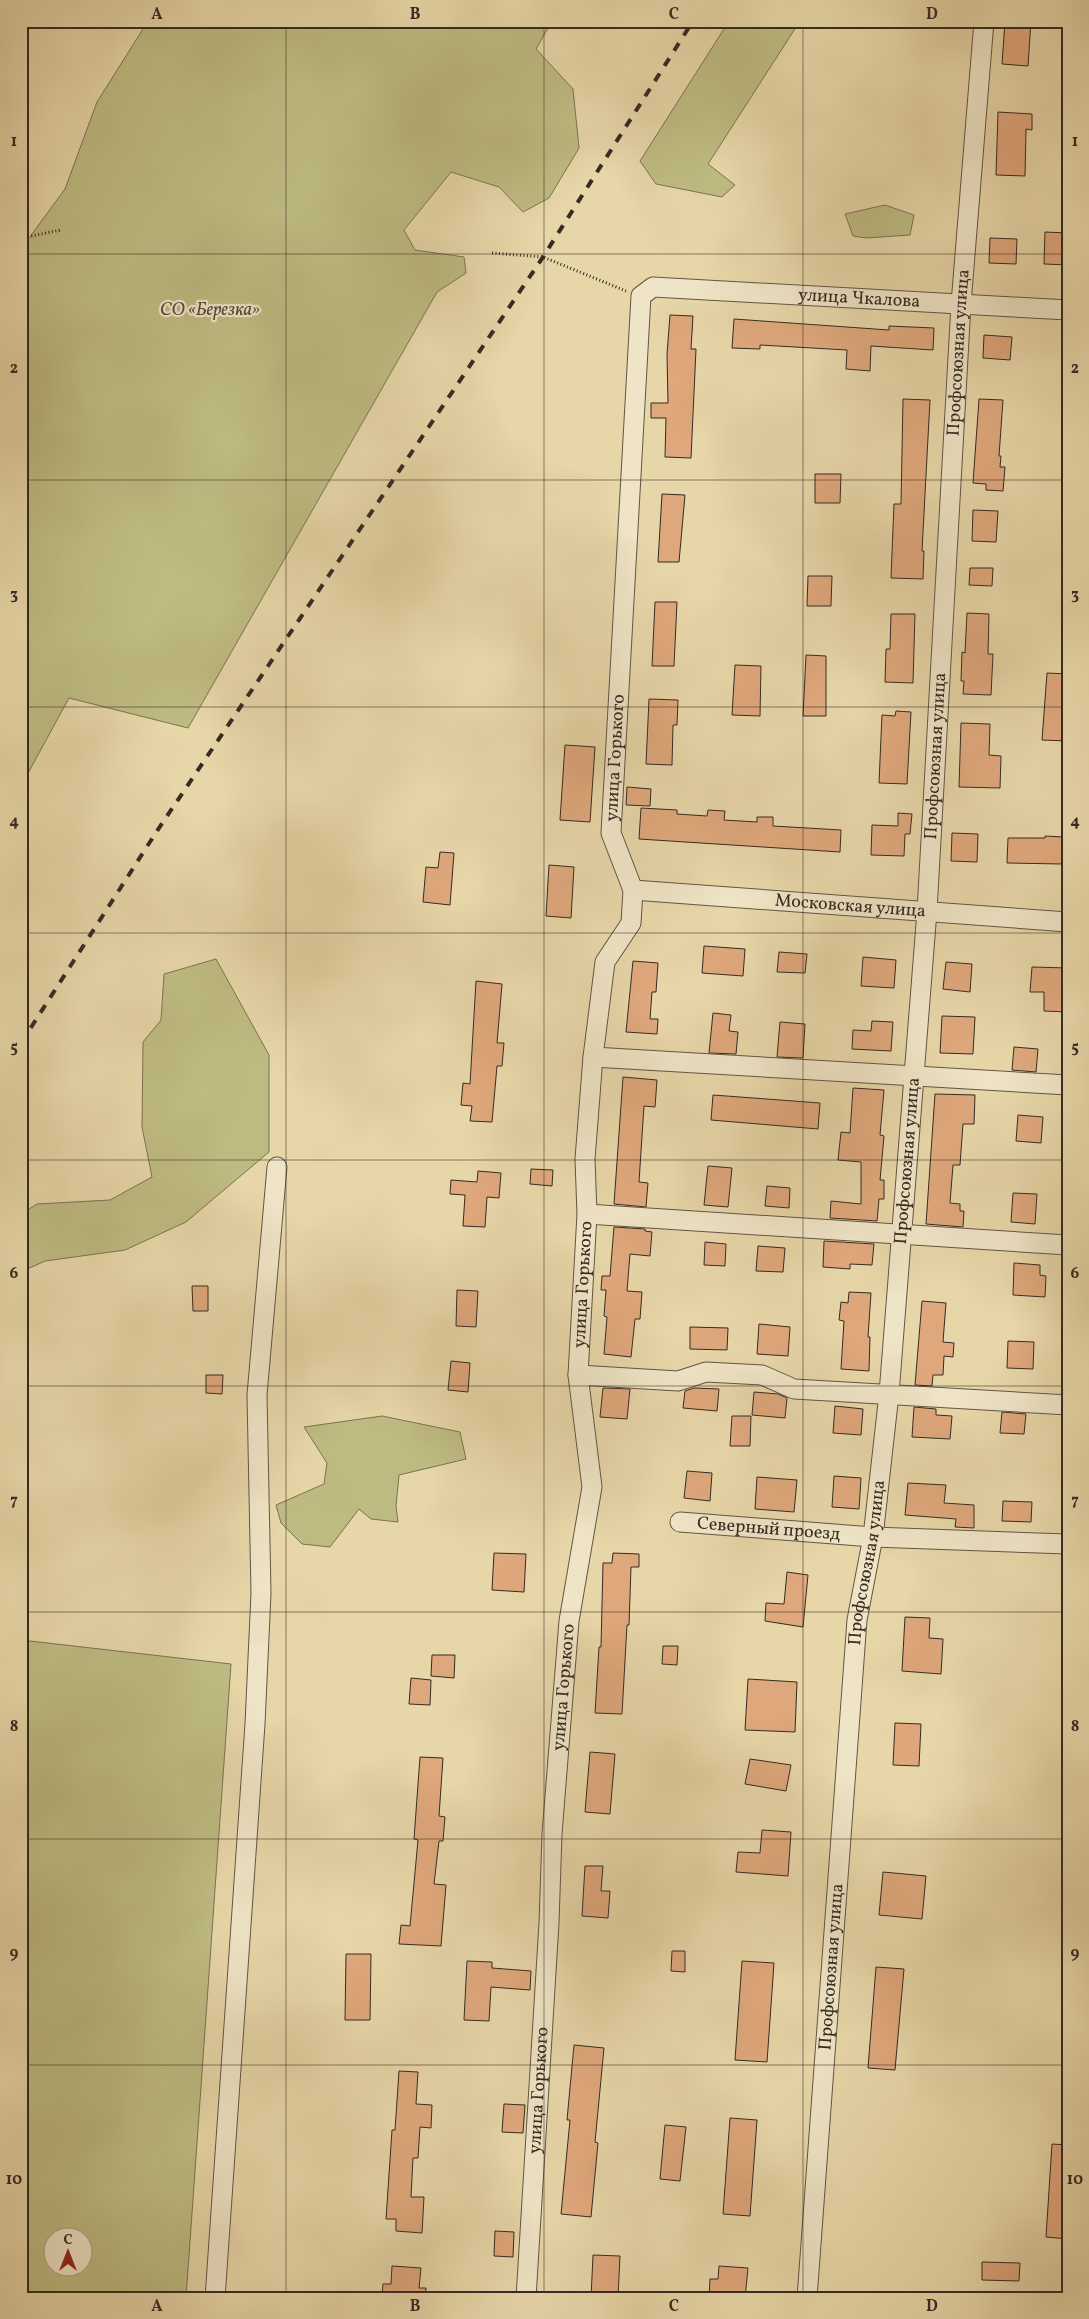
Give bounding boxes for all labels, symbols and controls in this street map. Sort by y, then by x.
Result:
text: A [151,4,163,26]
text: B [410,4,421,26]
text: C [669,4,679,26]
text: D [926,4,938,26]
text: 1 [11,131,17,153]
text: 1 [1072,131,1078,153]
street label: Профсоюзная улица [941,268,976,437]
street label: улица Чкалова [797,283,921,314]
park label: СО «Березка» [160,298,260,323]
text: 2 [10,358,18,380]
text: 2 [1071,358,1079,380]
text: 3 [10,584,18,606]
text: 3 [1071,584,1079,606]
street label: Профсоюзная улица [919,672,953,840]
street label: улица Горького [599,693,631,822]
text: 4 [9,811,19,833]
text: 4 [1070,811,1080,833]
street label: Московская улица [774,888,927,924]
text: 5 [10,1037,18,1059]
text: 5 [1071,1037,1079,1059]
street label: Профсоюзная улица [888,1077,926,1245]
street label: улица Горького [567,1220,599,1349]
text: 6 [10,1263,19,1285]
text: 6 [1071,1263,1080,1285]
street label: Профсоюзная улица [843,1479,892,1646]
text: 7 [10,1490,18,1512]
text: 7 [1071,1490,1079,1512]
street label: Северный проезд [696,1511,841,1547]
street label: улица Горького [546,1623,581,1752]
text: 8 [10,1716,18,1738]
text: 8 [1071,1716,1079,1738]
street label: Профсоюзная улица [813,1882,850,2051]
text: 9 [10,1943,19,1965]
text: 9 [1071,1943,1080,1965]
street label: улица Горького [522,2026,555,2155]
text: 10 [6,2169,22,2191]
text: 10 [1067,2169,1083,2191]
north arrow [42,2226,92,2276]
text: С [63,2231,73,2250]
text: A [151,2296,163,2318]
text: B [410,2296,421,2318]
text: C [669,2296,679,2318]
text: D [926,2296,938,2318]

